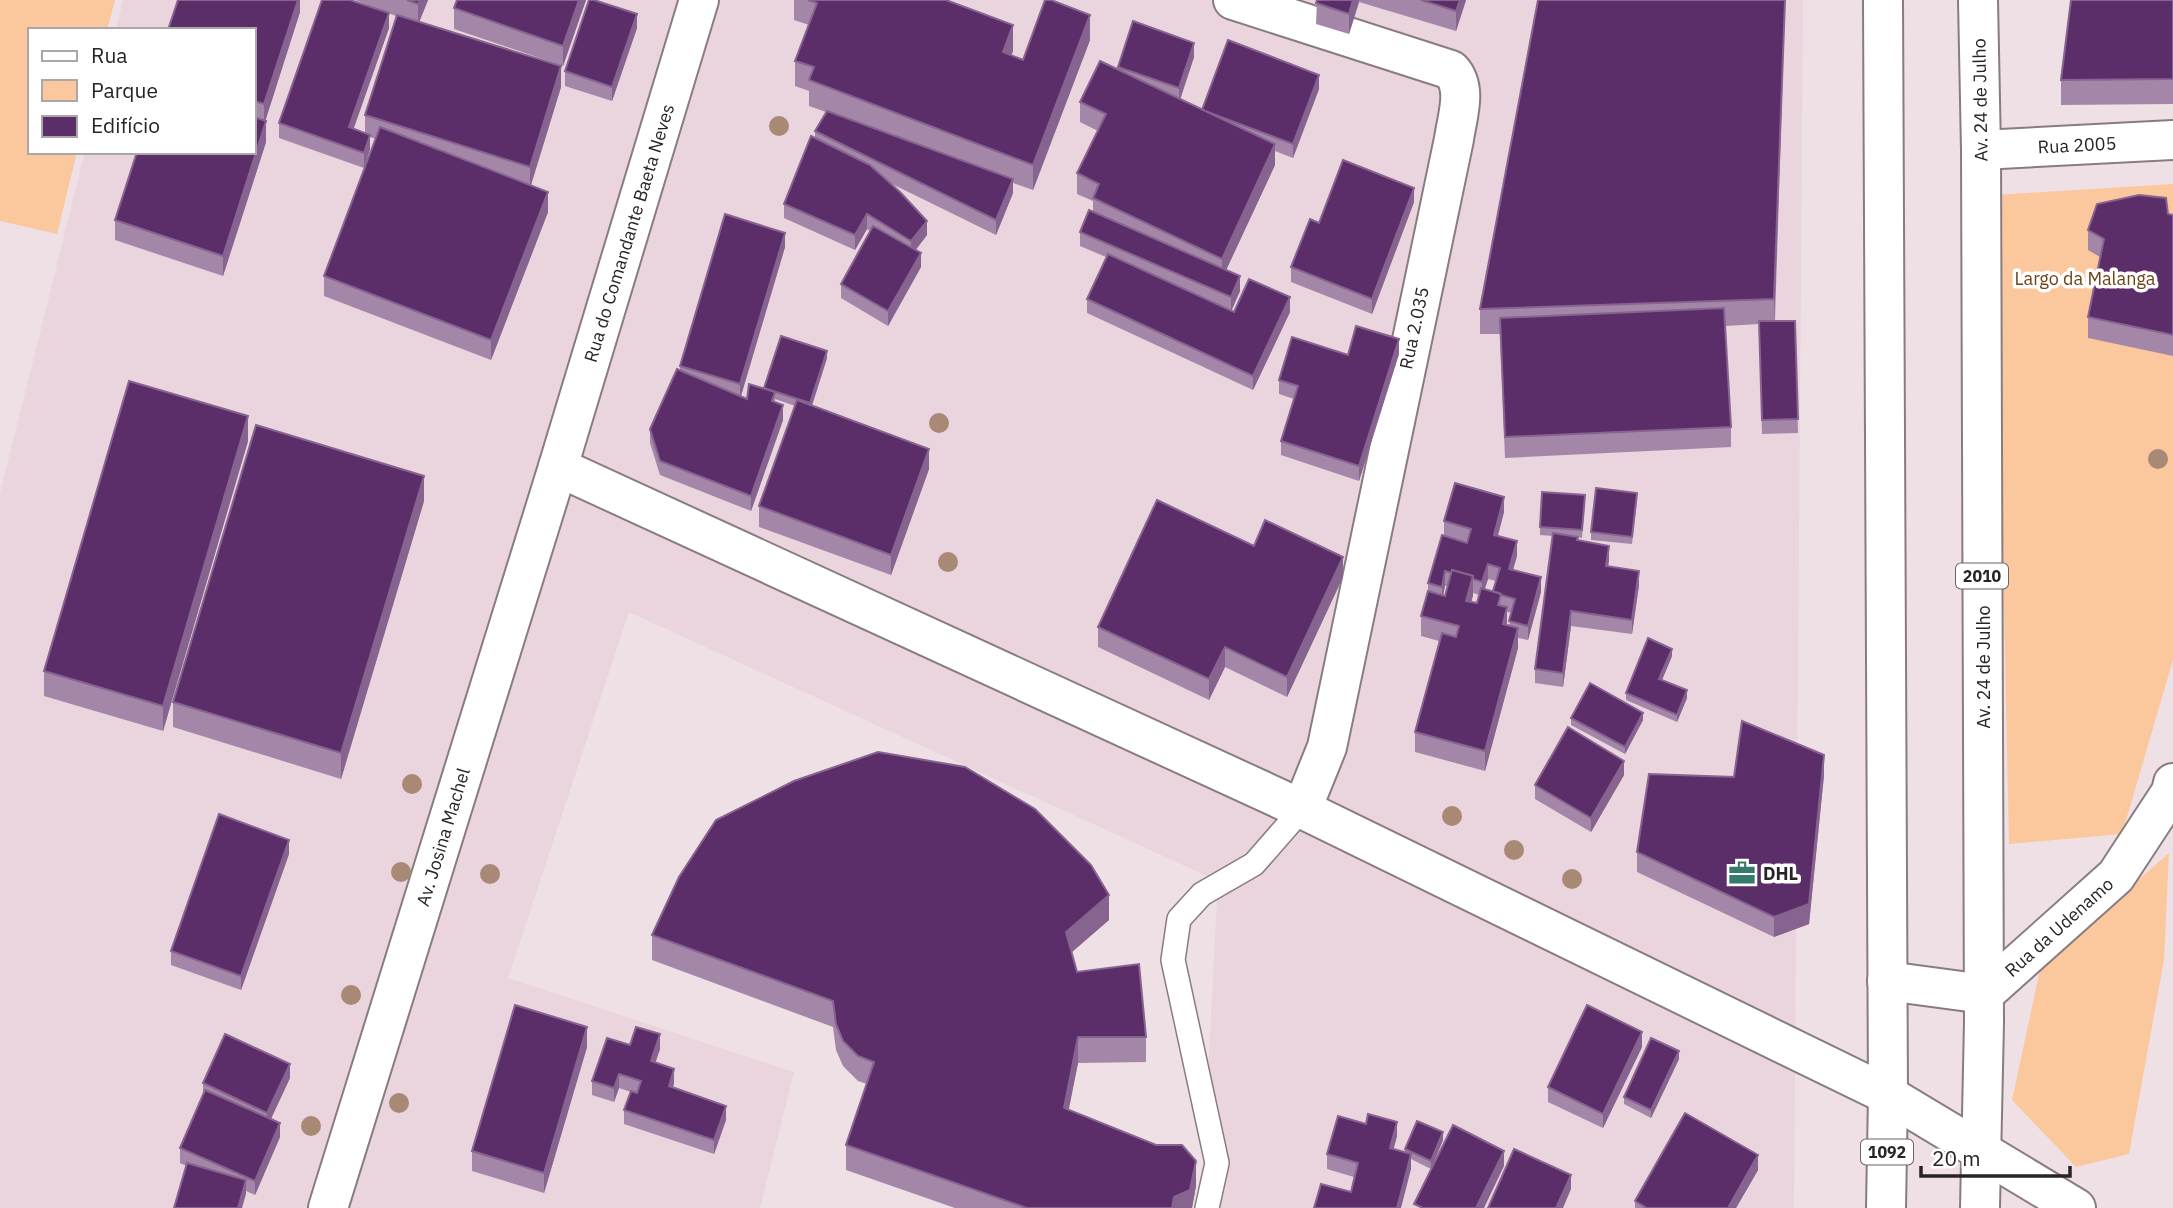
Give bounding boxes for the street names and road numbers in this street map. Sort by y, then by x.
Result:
street label: Av. 24 de Julho [1967,38,1993,162]
street label: Rua do Comandante Baeta Neves [579,101,679,365]
street label: Rua 2005 [2037,131,2117,159]
street label: Rua 2.035 [1394,285,1434,371]
road number: 2010 [1956,564,2008,589]
street label: Av. 24 de Julho [1972,605,1995,729]
street label: Av. Josina Machel [411,765,475,909]
street label: Rua da Udenamo [2000,872,2118,982]
road number: 1092 [1861,1140,1913,1164]

